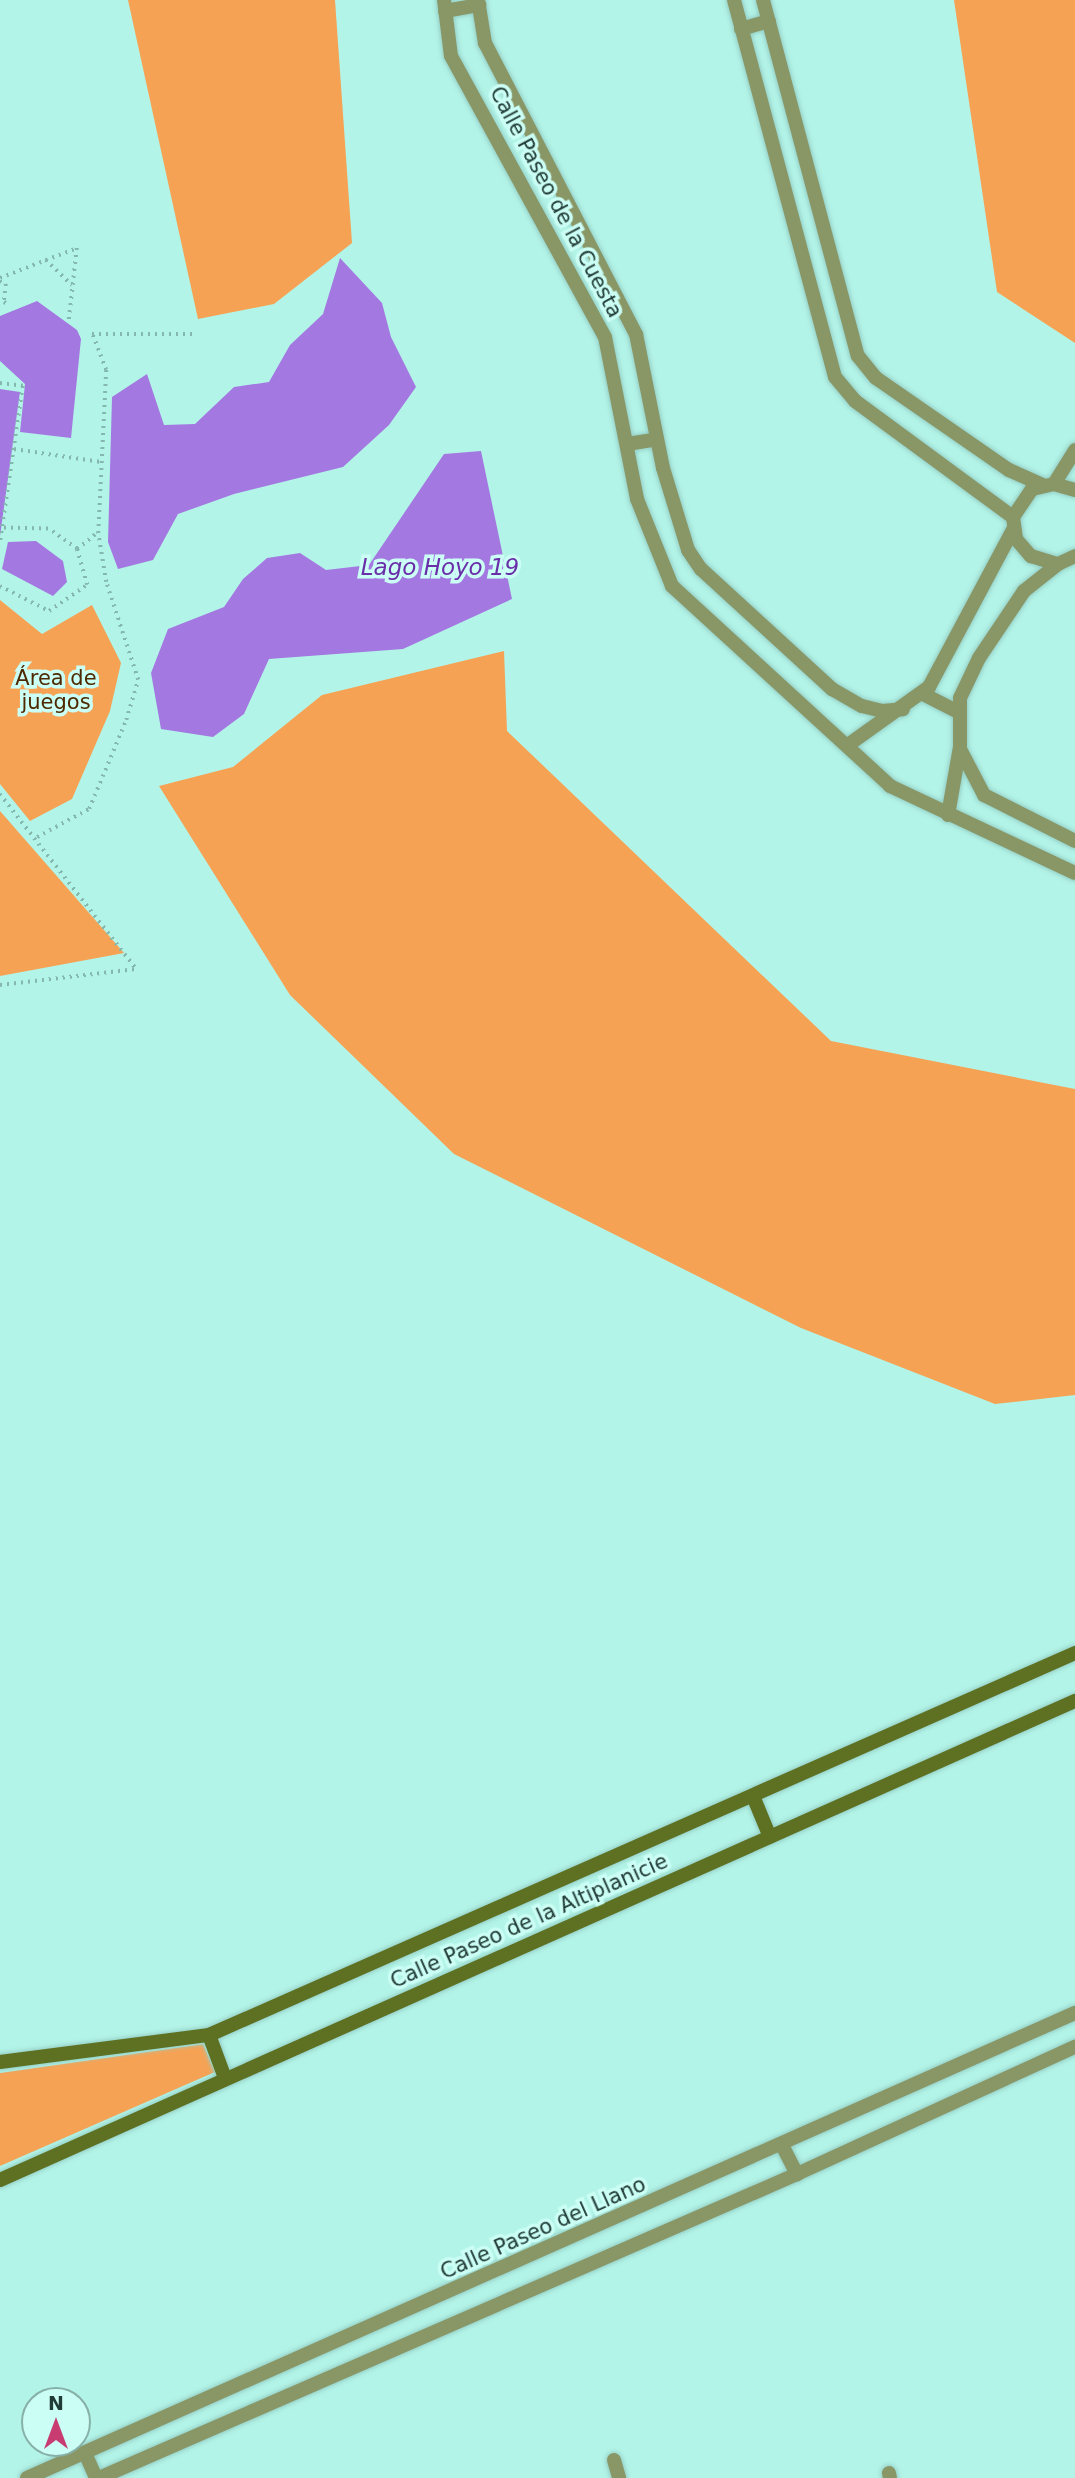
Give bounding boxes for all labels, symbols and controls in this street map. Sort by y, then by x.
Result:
street label: Calle Paseo de la Cuesta [484,82,628,322]
water label: Lago Hoyo 19 [361,553,519,581]
park label: Área de juegos [15,665,97,715]
street label: Calle Paseo de la Altiplanicie [386,1848,672,1994]
street label: Calle Paseo del Llano [436,2171,650,2285]
north arrow [21,2387,91,2457]
text: N [48,2392,64,2414]

